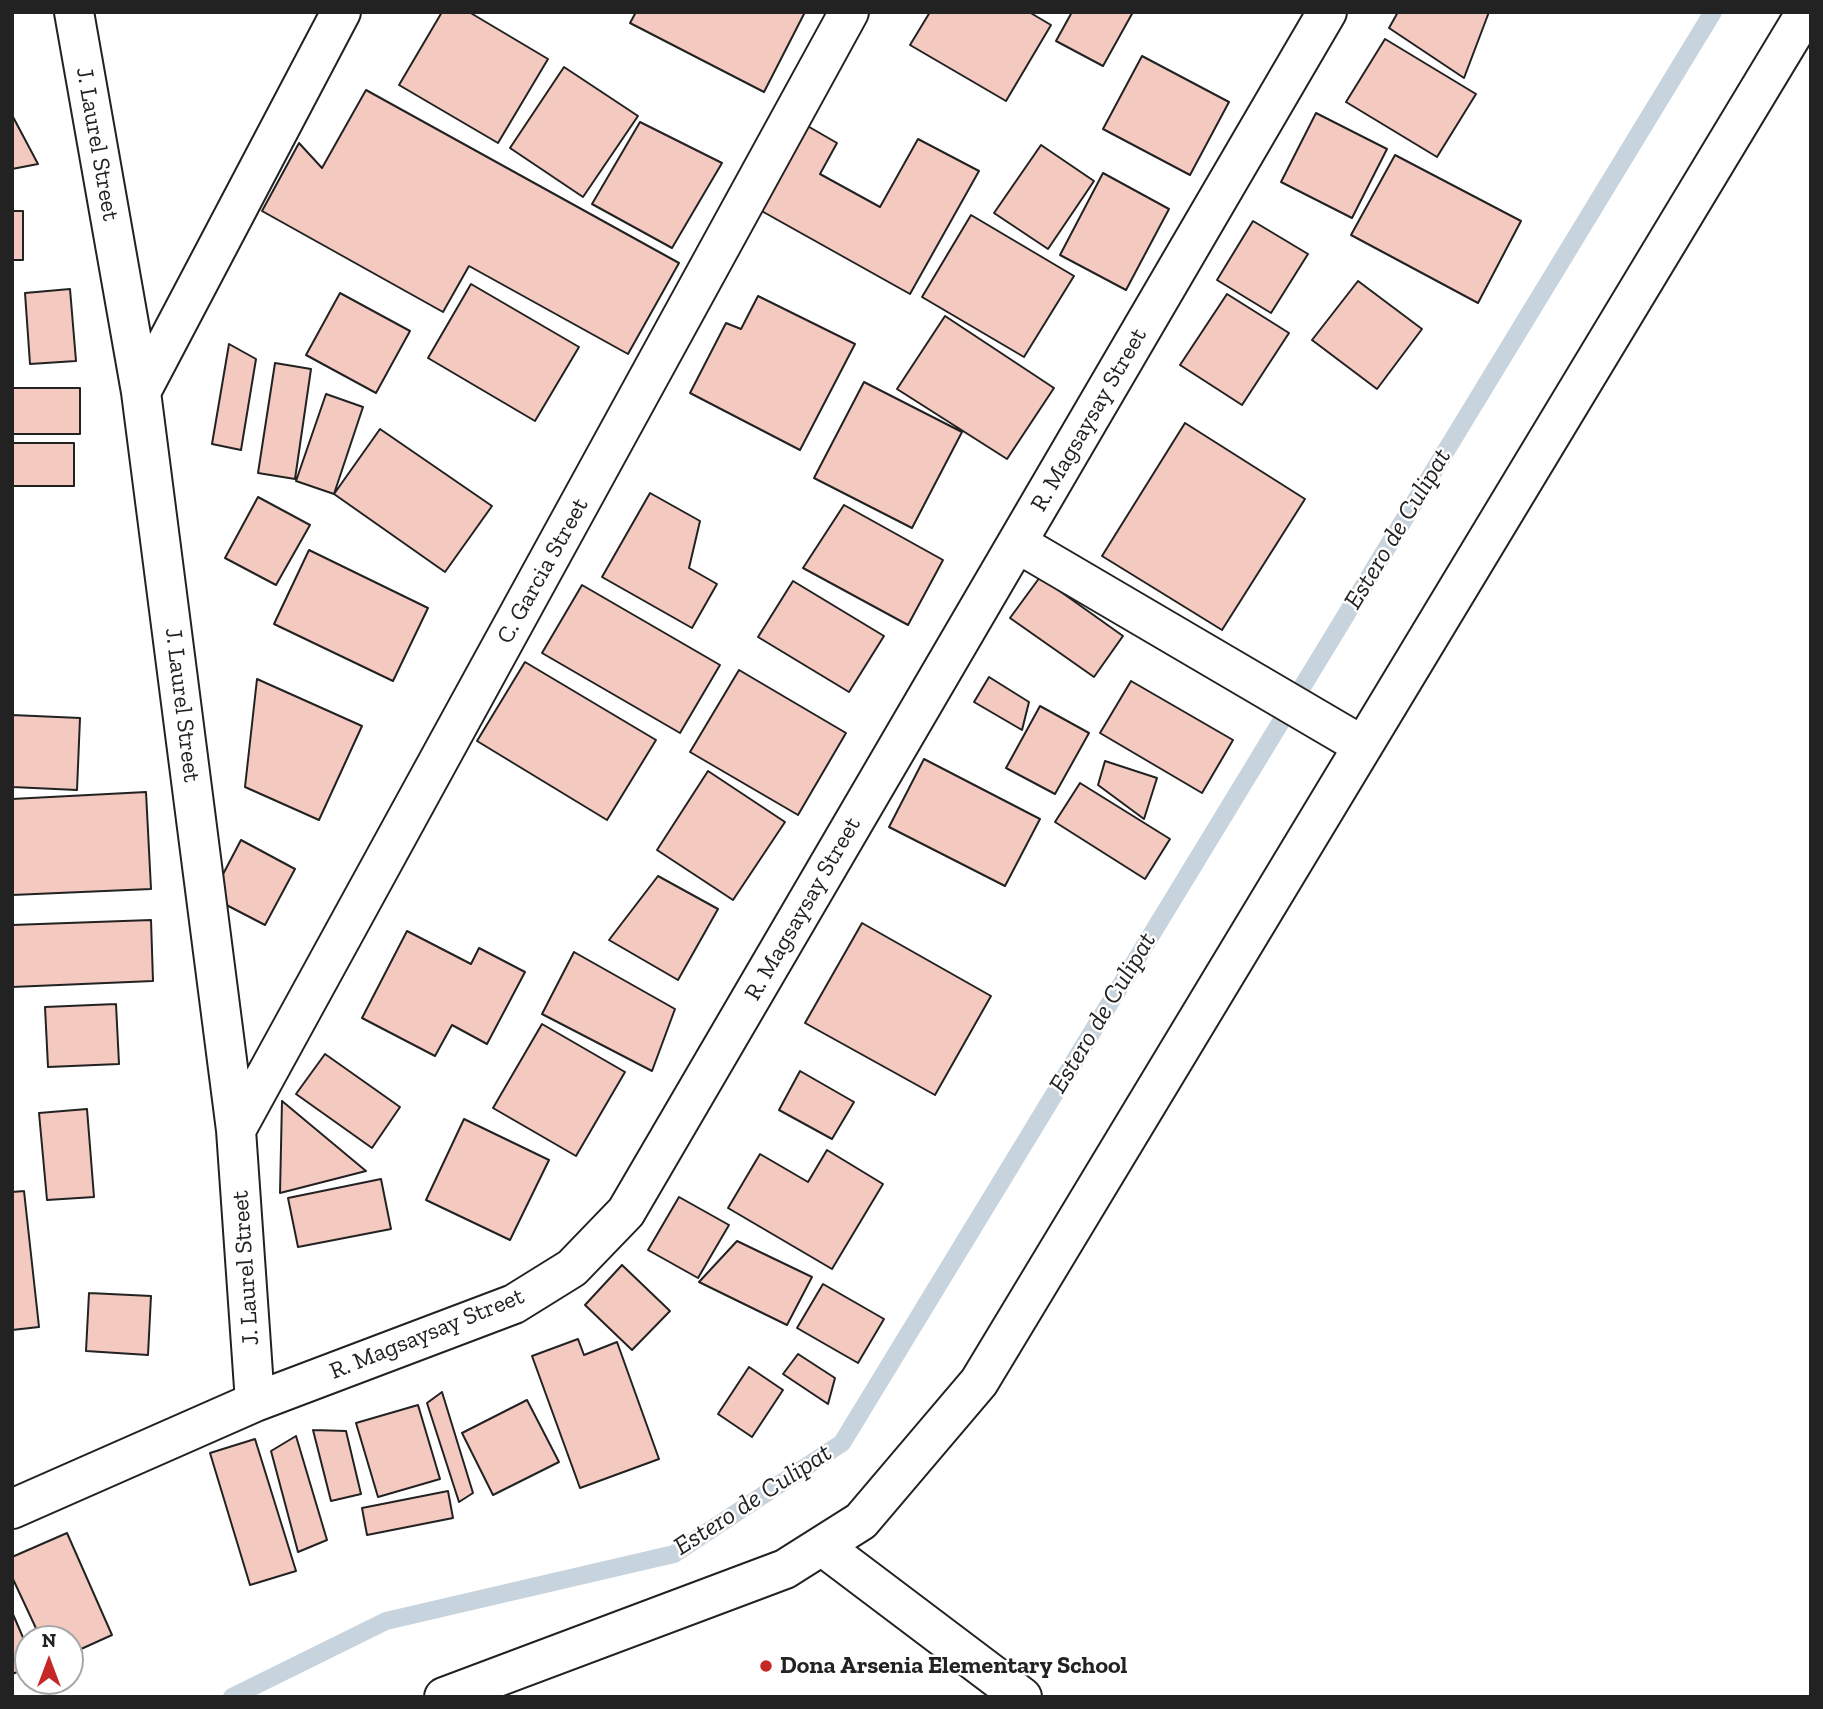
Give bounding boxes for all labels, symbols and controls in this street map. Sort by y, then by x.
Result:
street label: J. Laurel Street [69,65,125,223]
street label: R. Magsaysay Street [1025,323,1153,517]
water label: Estero de Culipat [1338,443,1458,615]
street label: C. Garcia Street [491,493,595,649]
street label: J. Laurel Street [158,626,206,784]
street label: R. Magsaysay Street [739,812,867,1006]
water label: Estero de Culipat [1043,927,1163,1099]
street label: J. Laurel Street [226,1189,266,1347]
street label: R. Magsaysay Street [326,1282,528,1386]
water label: Estero de Culipat [668,1437,838,1563]
north arrow [14,1625,84,1695]
text: N [42,1629,56,1652]
place label: Dona Arsenia Elementary School [780,1652,1127,1680]
marker: Dona Arsenia Elementary School [758,1658,774,1674]

